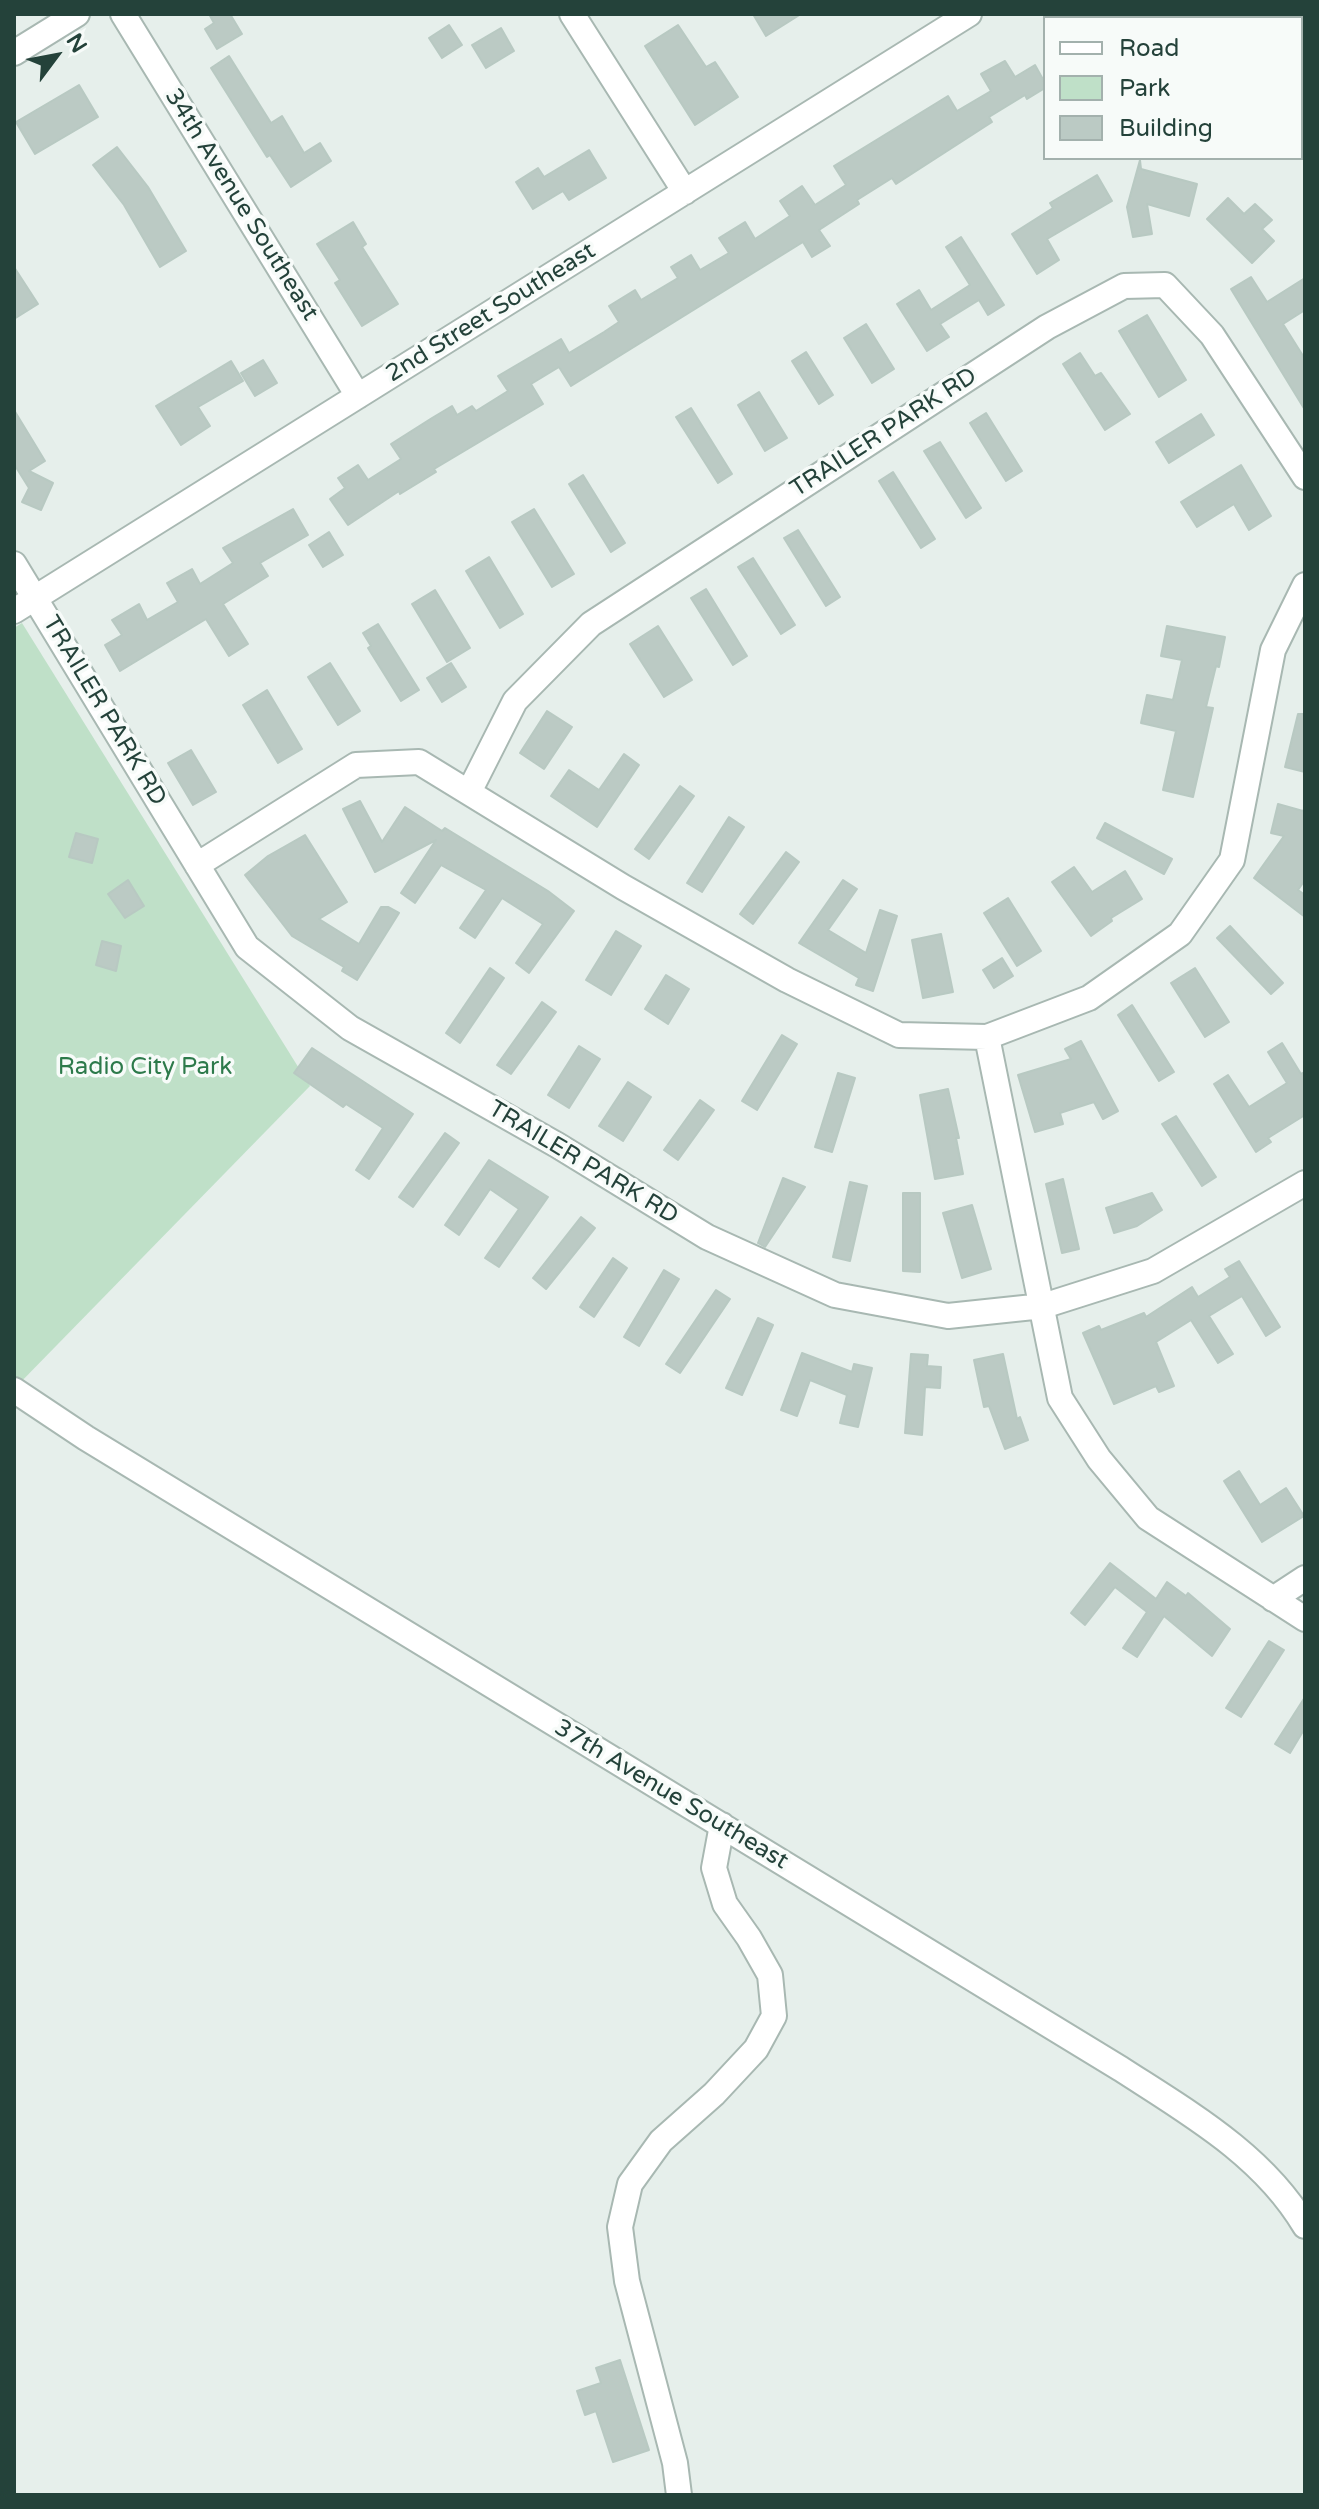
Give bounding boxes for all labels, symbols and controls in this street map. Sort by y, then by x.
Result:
north arrow [16,16,96,96]
legend [1043,16,1303,160]
text: N [61,29,92,58]
text: Road [1119,34,1179,63]
text: Park [1119,74,1170,103]
street label: 34th Avenue Southeast [158,84,324,326]
text: Building [1119,114,1213,143]
street label: 2nd Street Southeast [381,237,601,389]
street label: TRAILER PARK RD [785,362,983,504]
street label: TRAILER PARK RD [36,611,172,811]
park label: Radio City Park [58,1054,232,1082]
street label: TRAILER PARK RD [483,1095,683,1231]
street label: 37th Avenue Southeast [549,1714,793,1876]

